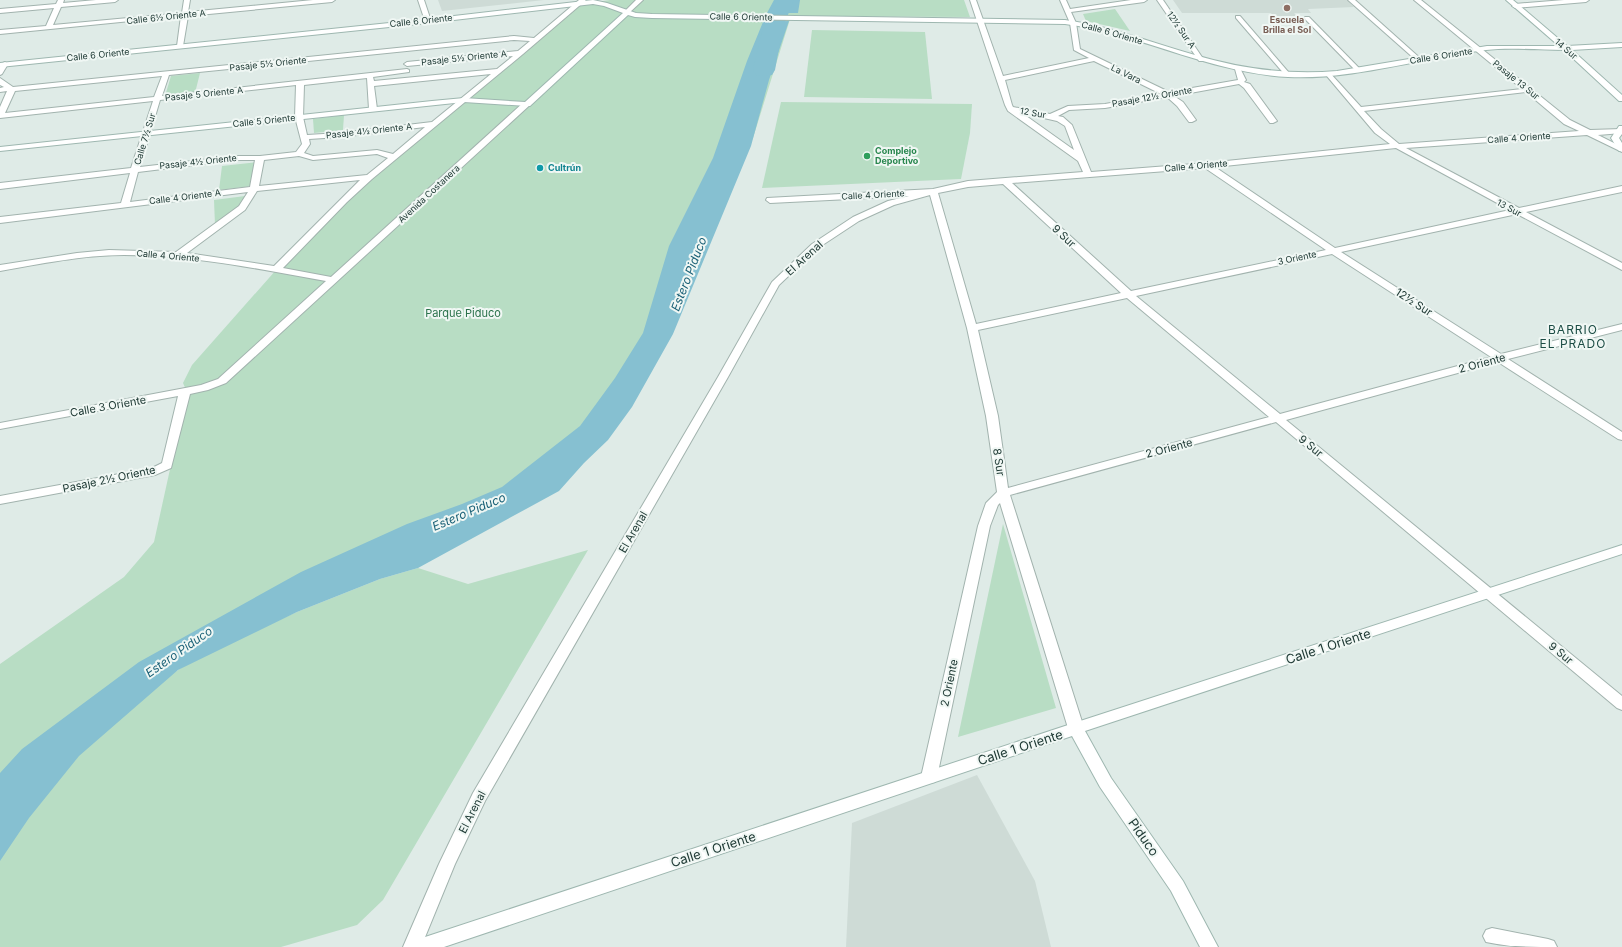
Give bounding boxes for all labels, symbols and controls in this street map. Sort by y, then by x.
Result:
marker: Escuela Brilla el Sol [1282,3,1292,13]
street label: Calle 6½ Oriente A [126,7,206,26]
street label: 12½ Sur A [1165,9,1198,50]
street label: Calle 6 Oriente [709,10,773,23]
street label: Calle 6 Oriente [389,12,453,29]
place label: Escuela Brilla el Sol [1263,14,1311,35]
street label: Calle 6 Oriente [1080,19,1144,47]
street label: 14 Sur [1553,36,1580,62]
street label: Calle 6 Oriente [1409,45,1473,66]
street label: Calle 6 Oriente [66,46,130,63]
street label: Pasaje 5½ Oriente A [421,48,507,67]
street label: Pasaje 5½ Oriente [229,54,307,73]
street label: Pasaje 13 Sur [1491,57,1542,102]
street label: La Vara [1109,62,1143,85]
street label: Pasaje 5 Oriente A [164,84,244,103]
street label: Pasaje 12½ Oriente [1111,84,1193,109]
street label: 12 Sur [1019,105,1048,120]
street label: Calle 7½ Sur [131,111,158,166]
street label: Calle 5 Oriente [232,112,296,129]
street label: Pasaje 4½ Oriente A [325,121,413,140]
street label: Calle 4 Oriente [1487,130,1551,145]
place label: Complejo Deportivo [875,145,919,166]
marker: Complejo Deportivo [862,151,872,161]
street label: Pasaje 4½ Oriente [159,152,237,171]
street label: Calle 4 Oriente [1164,157,1228,174]
street label: Avenida Costanera [396,162,462,225]
place label: Cultrún [548,162,581,173]
marker: Cultrún [535,163,545,173]
street label: Calle 4 Oriente A [148,187,221,206]
street label: Calle 4 Oriente [841,187,905,202]
street label: 13 Sur [1495,197,1524,219]
street label: 9 Sur [1049,221,1079,251]
water label: Estero Piduco [668,235,710,313]
street label: El Arenal [782,238,826,278]
street label: Calle 4 Oriente [136,247,200,264]
street label: 3 Oriente [1277,248,1317,267]
street label: 12½ Sur [1393,285,1435,319]
park label: Parque Piduco [425,306,501,320]
district label: BARRIO EL PRADO [1540,322,1606,351]
street label: 2 Oriente [1457,350,1507,376]
street label: Calle 3 Oriente [69,392,147,420]
street label: 9 Sur [1296,432,1326,460]
street label: 2 Oriente [1144,435,1194,461]
street label: 8 Sur [990,447,1008,477]
street label: Pasaje 2½ Oriente [61,462,157,496]
water label: Estero Piduco [430,489,508,534]
street label: El Arenal [616,509,650,555]
water label: Estero Piduco [142,623,215,680]
street label: Calle 1 Oriente [1283,625,1373,667]
street label: 9 Sur [1546,639,1576,667]
street label: 2 Oriente [937,658,961,708]
street label: Calle 1 Oriente [975,726,1065,768]
street label: El Arenal [455,788,489,836]
street label: Piduco [1125,815,1163,859]
street label: Calle 1 Oriente [668,828,758,870]

